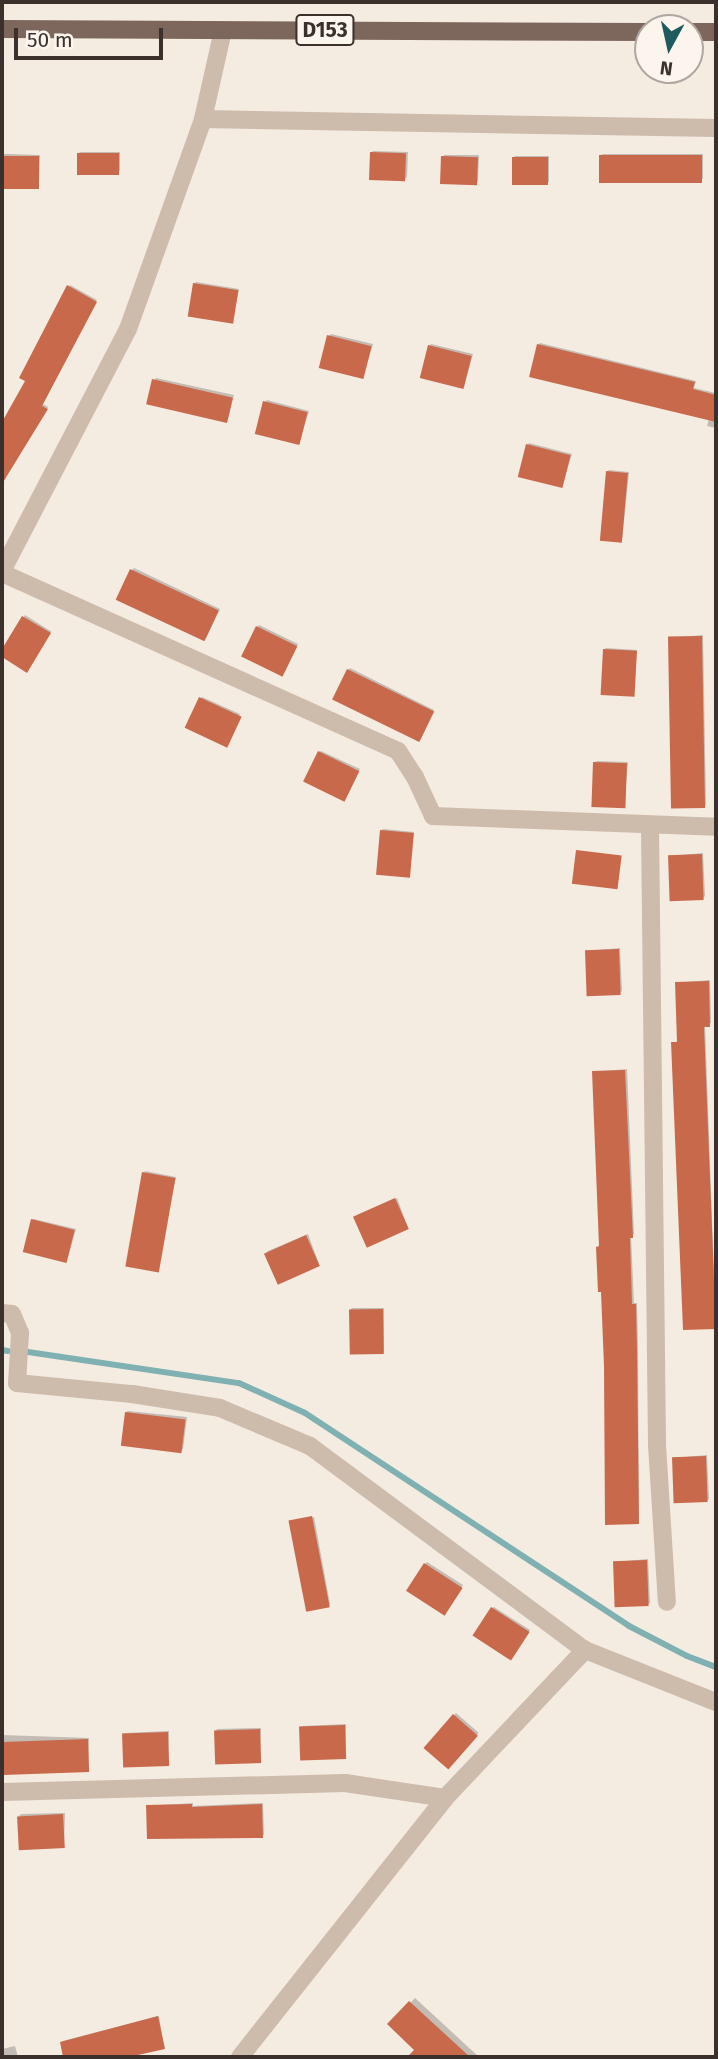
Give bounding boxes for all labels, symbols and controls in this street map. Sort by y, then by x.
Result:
road number: D153 [295,12,355,48]
scale bar [18,14,166,58]
north arrow [634,14,704,84]
text: 50 m [27,27,73,53]
text: N [658,56,674,81]

